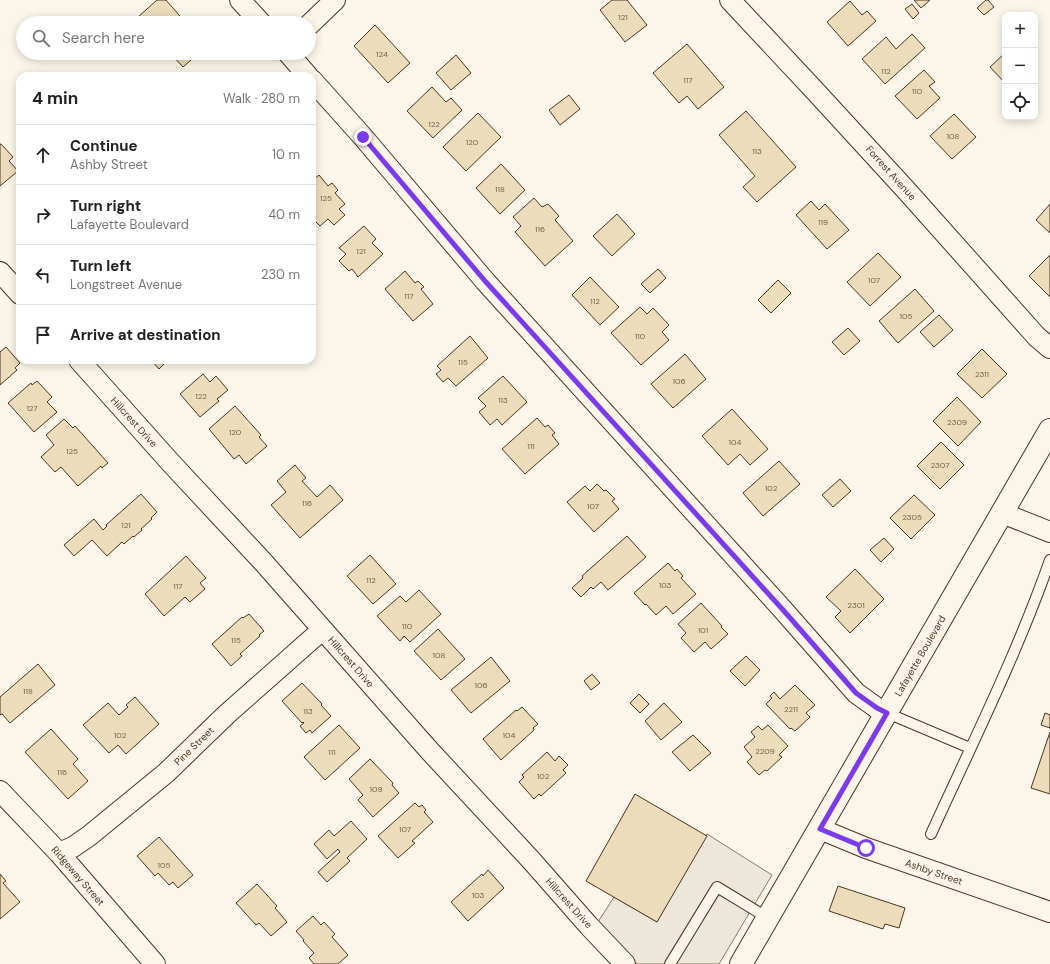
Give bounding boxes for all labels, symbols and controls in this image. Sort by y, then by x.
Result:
house number: 121 [618,12,628,22]
map controls [1002,12,1038,120]
button: + [1002,12,1038,48]
search box [16,16,316,60]
icon: search [30,27,52,49]
text: Search here [62,28,145,48]
button: − [1002,48,1038,84]
house number: 124 [376,49,388,59]
house number: 112 [881,66,891,76]
house number: 117 [683,75,693,85]
button: locate [1002,84,1038,120]
house number: 110 [912,86,923,96]
text: 4 min [32,87,78,109]
text: Walk · 280 m [223,90,300,107]
house number: 122 [428,119,440,129]
route end [354,128,372,146]
house number: 108 [947,131,960,141]
text: Continue [70,136,138,156]
house number: 120 [466,137,479,147]
street label: Forrest Avenue [863,143,919,203]
icon: ahead [32,144,54,166]
text: 10 m [272,146,300,163]
house number: 113 [752,146,762,156]
text: Ashby Street [70,156,148,173]
house number: 118 [495,184,505,194]
house number: 125 [320,193,332,203]
text: Turn right [70,196,141,216]
icon: right [32,204,54,226]
text: 40 m [268,206,300,223]
text: Lafayette Boulevard [70,216,189,233]
house number: 119 [818,217,828,227]
house number: 116 [535,224,545,234]
house number: 121 [356,246,366,256]
text: Turn left [70,256,131,276]
icon: left [32,264,54,286]
text: 230 m [261,266,300,283]
house number: 107 [868,275,880,285]
text: Longstreet Avenue [70,276,182,293]
house number: 117 [404,291,414,301]
house number: 112 [590,296,600,306]
house number: 105 [900,311,913,321]
icon: arrive [32,324,54,346]
text: Arrive at destination [70,325,221,345]
house number: 110 [635,331,646,341]
house number: 115 [458,357,468,367]
house number: 2311 [975,369,989,379]
house number: 106 [673,376,686,386]
house number: 122 [195,391,207,401]
street label: Hillcrest Drive [108,394,160,450]
house number: 113 [498,395,508,405]
house number: 127 [26,403,38,413]
house number: 2309 [947,417,967,427]
house number: 120 [229,427,242,437]
house number: 104 [729,437,742,447]
house number: 111 [527,441,535,451]
house number: 125 [66,446,78,456]
house number: 2307 [931,460,949,470]
house number: 102 [765,483,778,493]
house number: 116 [302,498,312,508]
house number: 107 [587,501,599,511]
house number: 2305 [902,512,922,522]
house number: 121 [121,520,131,530]
house number: 112 [366,575,376,585]
house number: 103 [659,580,672,590]
house number: 117 [173,581,183,591]
house number: 2301 [847,600,865,610]
street label: Lafayette Boulevard [891,613,949,699]
house number: 110 [402,621,413,631]
house number: 101 [698,625,708,635]
street label: Hillcrest Drive [325,634,377,691]
house number: 115 [231,635,241,645]
house number: 108 [433,650,446,660]
house number: 106 [475,680,488,690]
house number: 118 [23,686,33,696]
house number: 2211 [784,704,798,714]
house number: 113 [303,706,313,716]
street label: Pine Street [171,724,217,768]
house number: 102 [114,730,127,740]
house number: 104 [503,730,516,740]
house number: 2209 [755,746,775,756]
house number: 111 [328,747,336,757]
house number: 116 [57,767,67,777]
house number: 102 [537,771,550,781]
house number: 109 [370,784,383,794]
house number: 107 [399,824,411,834]
route start [857,839,875,857]
street label: Ridgeway Street [49,844,107,909]
street label: Ashby Street [904,856,964,888]
house number: 105 [158,860,171,870]
street label: Hillcrest Drive [543,875,595,931]
house number: 103 [472,890,485,900]

